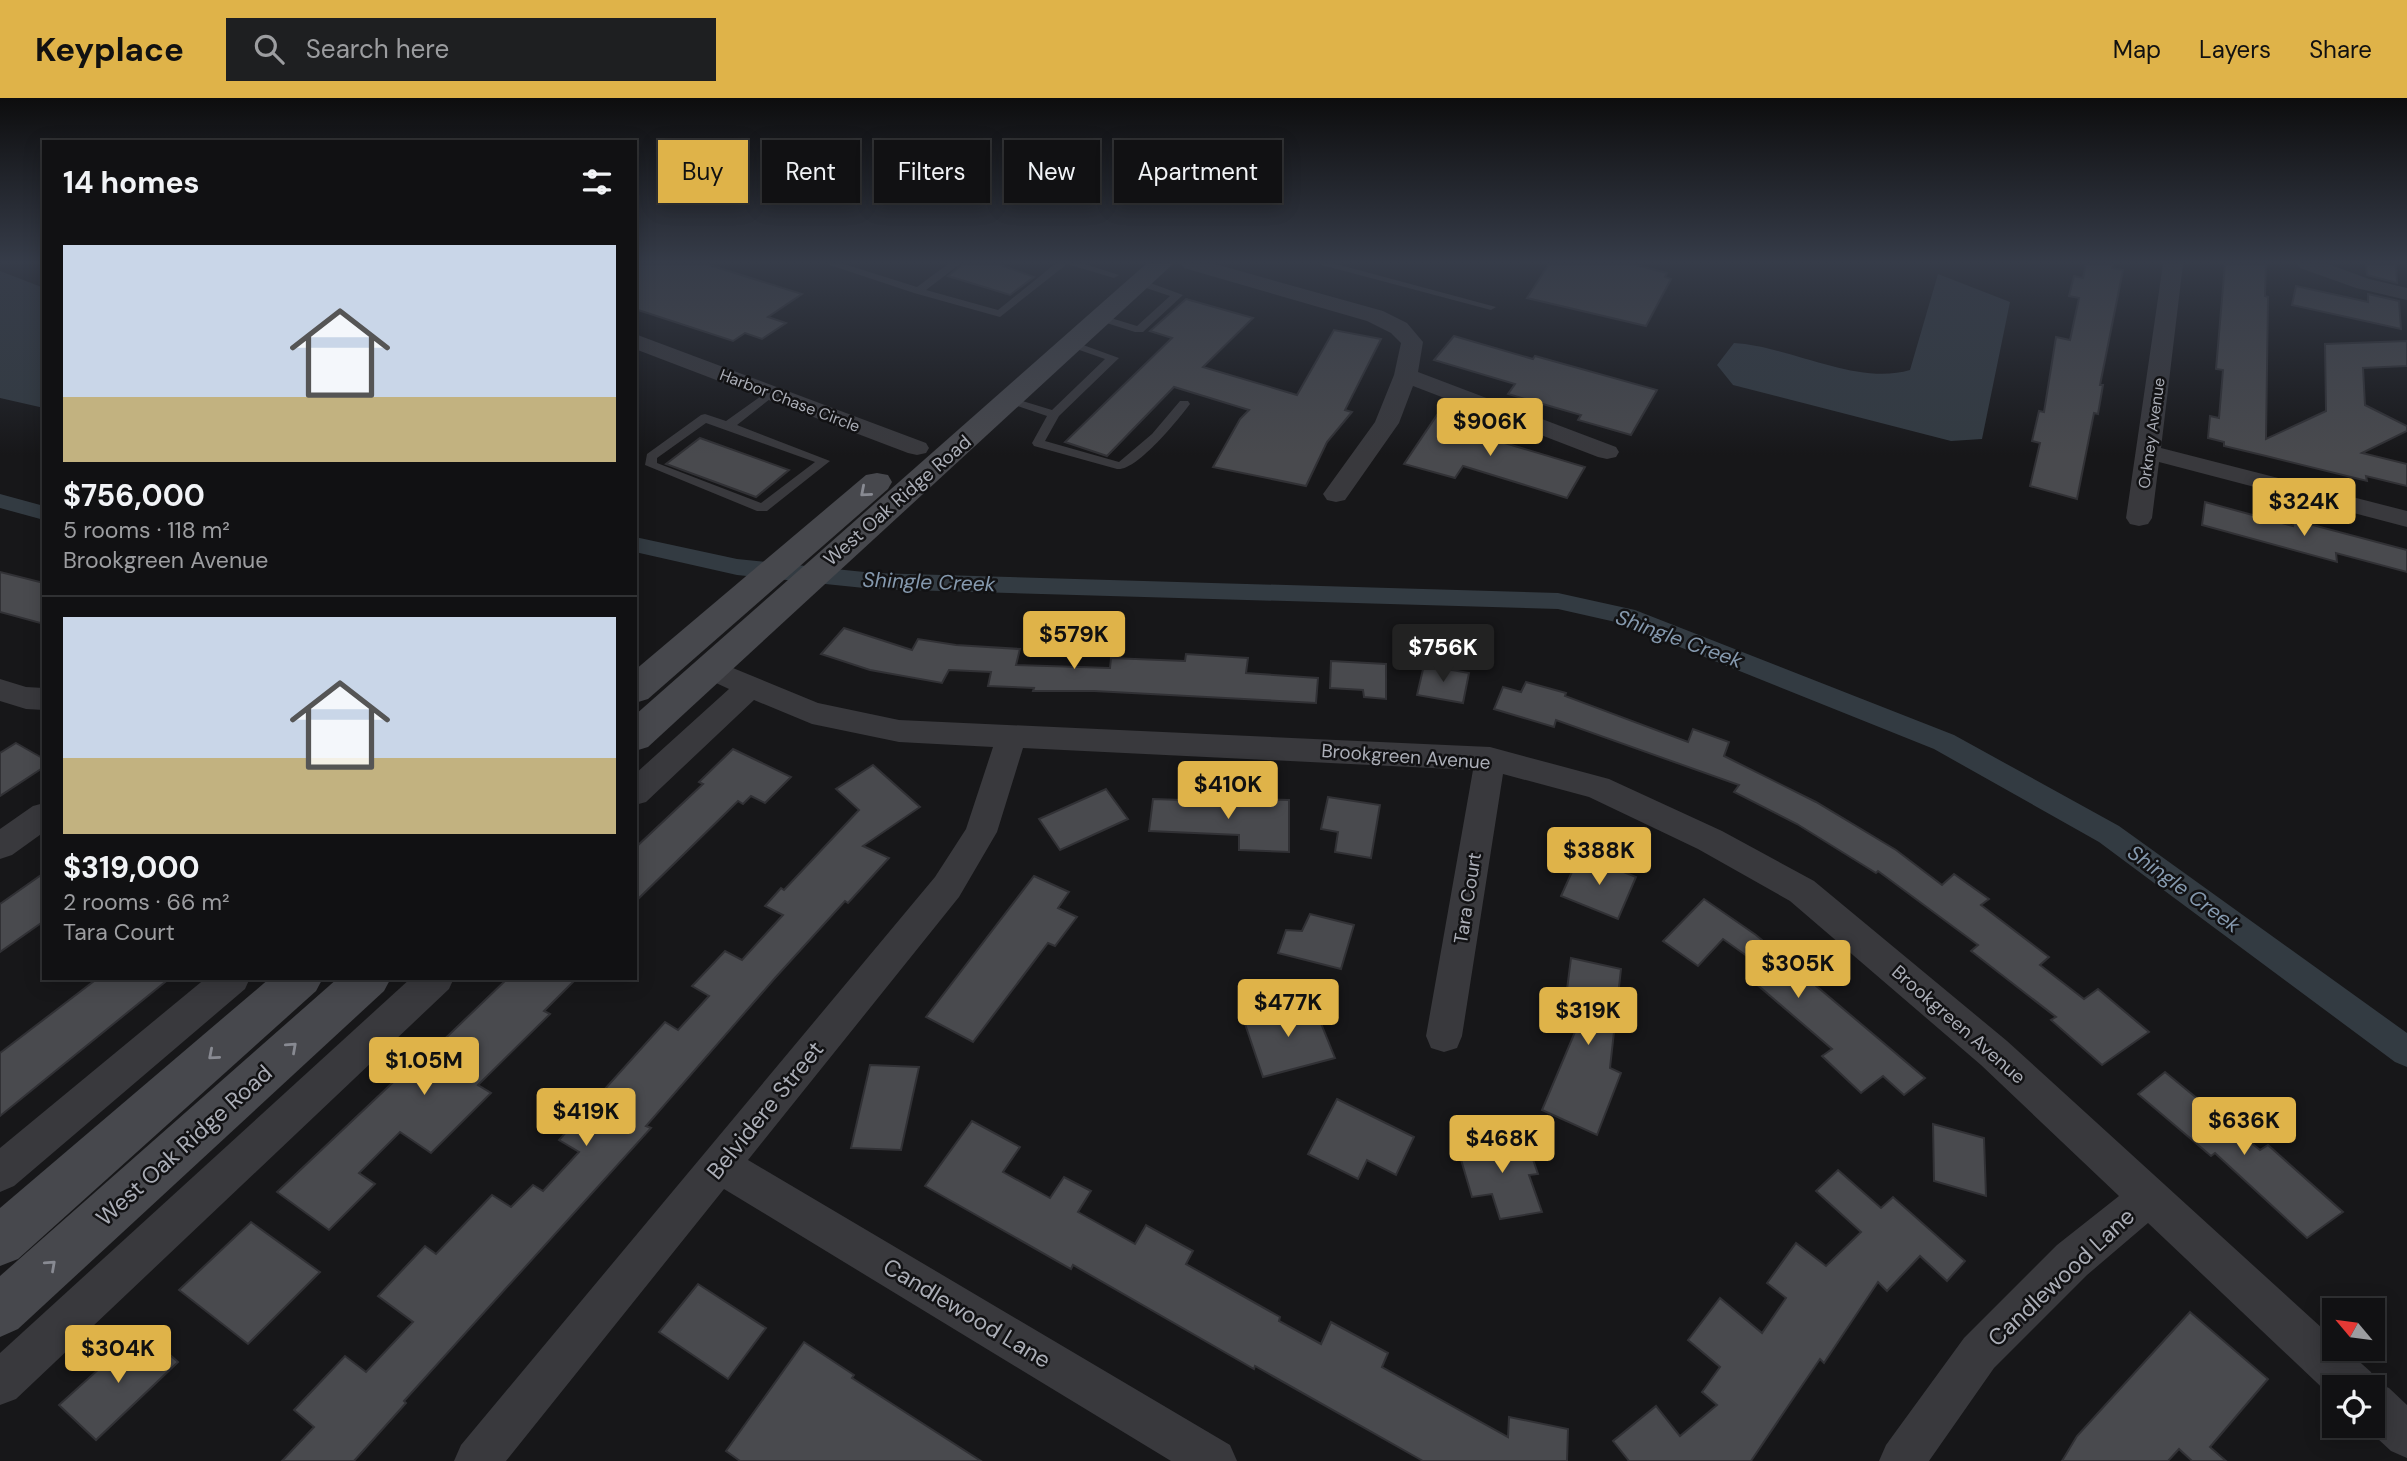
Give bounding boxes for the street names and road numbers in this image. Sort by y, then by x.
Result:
street label: Harbor Chase Circle [717,364,863,437]
street label: Orkney Avenue [2133,376,2170,490]
street label: West Oak Ridge Road [818,429,976,571]
street label: Brookgreen Avenue [1320,738,1491,775]
street label: Tara Court [1448,851,1487,946]
street label: Brookgreen Avenue [1886,959,2031,1089]
street label: Belvidere Street [700,1035,830,1185]
street label: West Oak Ridge Road [90,1058,278,1232]
street label: Candlewood Lane [1981,1201,2141,1353]
street label: Candlewood Lane [878,1251,1056,1375]

